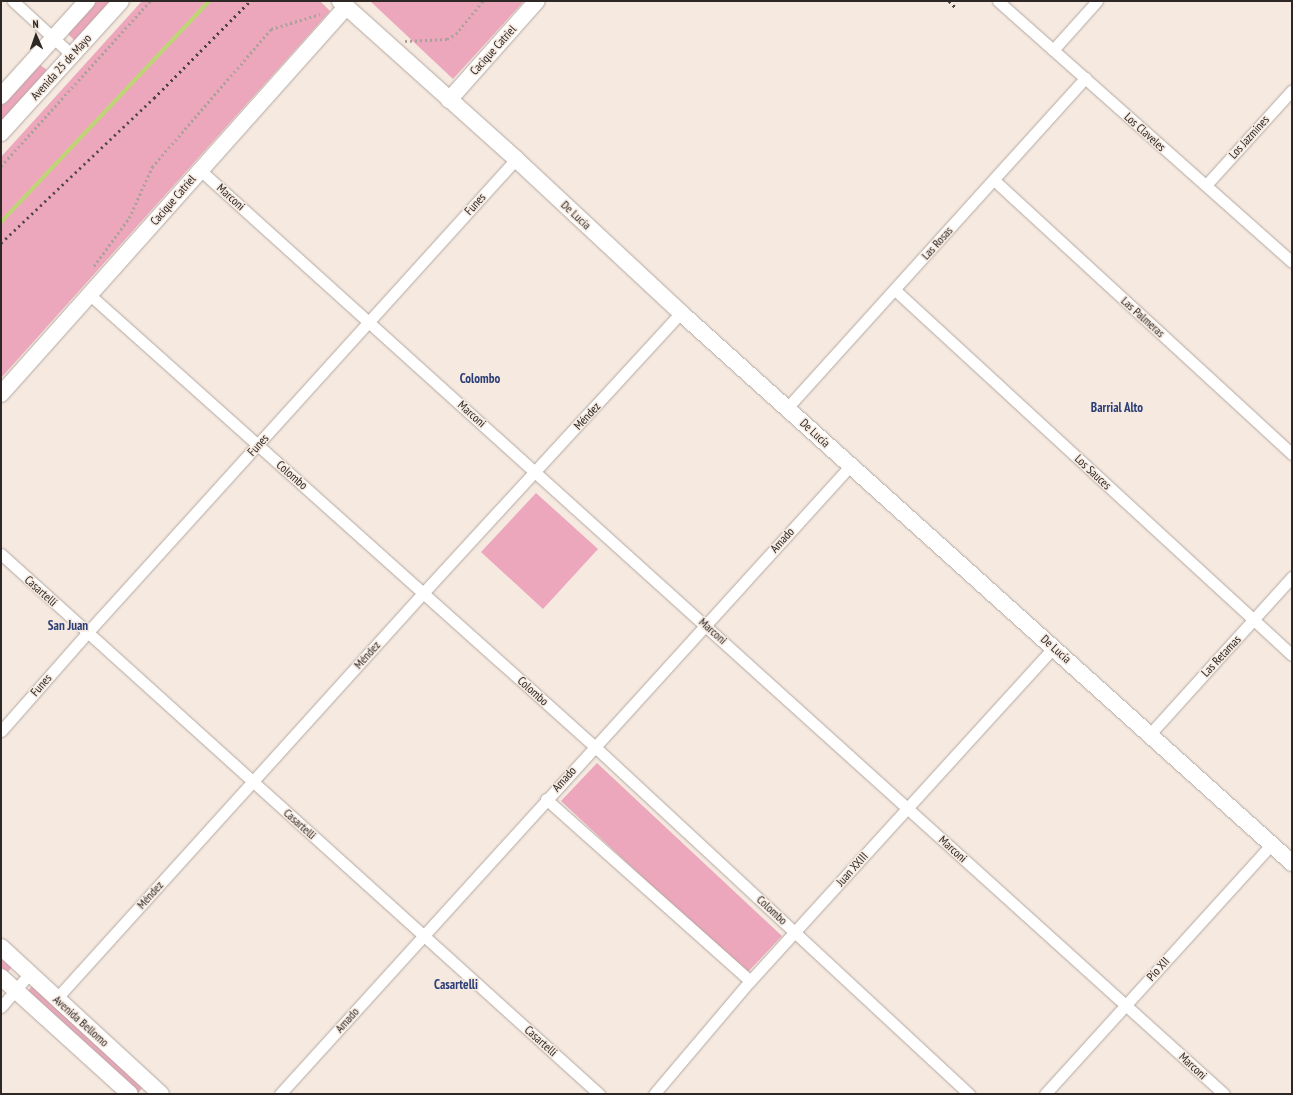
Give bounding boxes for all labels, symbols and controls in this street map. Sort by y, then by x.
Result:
north arrow [16,16,56,56]
text: N [32,17,39,31]
street label: Cacique Catriel [467,22,519,78]
street label: Avenida 25 de Mayo [28,31,94,103]
street label: Los Claveles [1121,110,1169,154]
street label: Los Jazmines [1226,113,1272,161]
street label: Cacique Catriel [147,172,199,228]
street label: Marconi [214,181,248,213]
street label: Funes [461,190,489,218]
street label: De Lucía [558,198,594,232]
street label: Las Rosas [918,223,956,263]
street label: Las Palmeras [1118,294,1168,340]
district label: Colombo [460,371,500,387]
street label: Marconi [455,398,489,430]
street label: Méndez [571,399,603,433]
district label: Barrial Alto [1091,400,1143,416]
street label: De Lucía [797,416,833,450]
street label: Funes [244,431,272,459]
street label: Los Sauces [1072,452,1114,492]
street label: Colombo [273,458,311,492]
street label: Amado [767,525,797,555]
street label: Casartelli [22,573,60,609]
street label: Marconi [696,615,730,647]
district label: San Juan [48,618,88,634]
street label: De Lucía [1038,632,1074,666]
street label: Las Retamas [1198,632,1244,680]
street label: Méndez [351,638,383,672]
street label: Funes [28,671,54,699]
street label: Colombo [515,673,551,709]
street label: Amado [549,764,579,794]
street label: Casartelli [281,806,319,842]
street label: Marconi [936,833,970,865]
street label: Juan XXIII [833,849,871,889]
street label: Méndez [134,878,166,912]
street label: Colombo [754,892,790,928]
street label: Pío XII [1144,954,1172,984]
district label: Casartelli [434,977,478,993]
street label: Avenida Bellomo [50,992,112,1050]
street label: Amado [332,1005,362,1035]
street label: Casartelli [522,1023,560,1059]
street label: Marconi [1176,1050,1210,1082]

